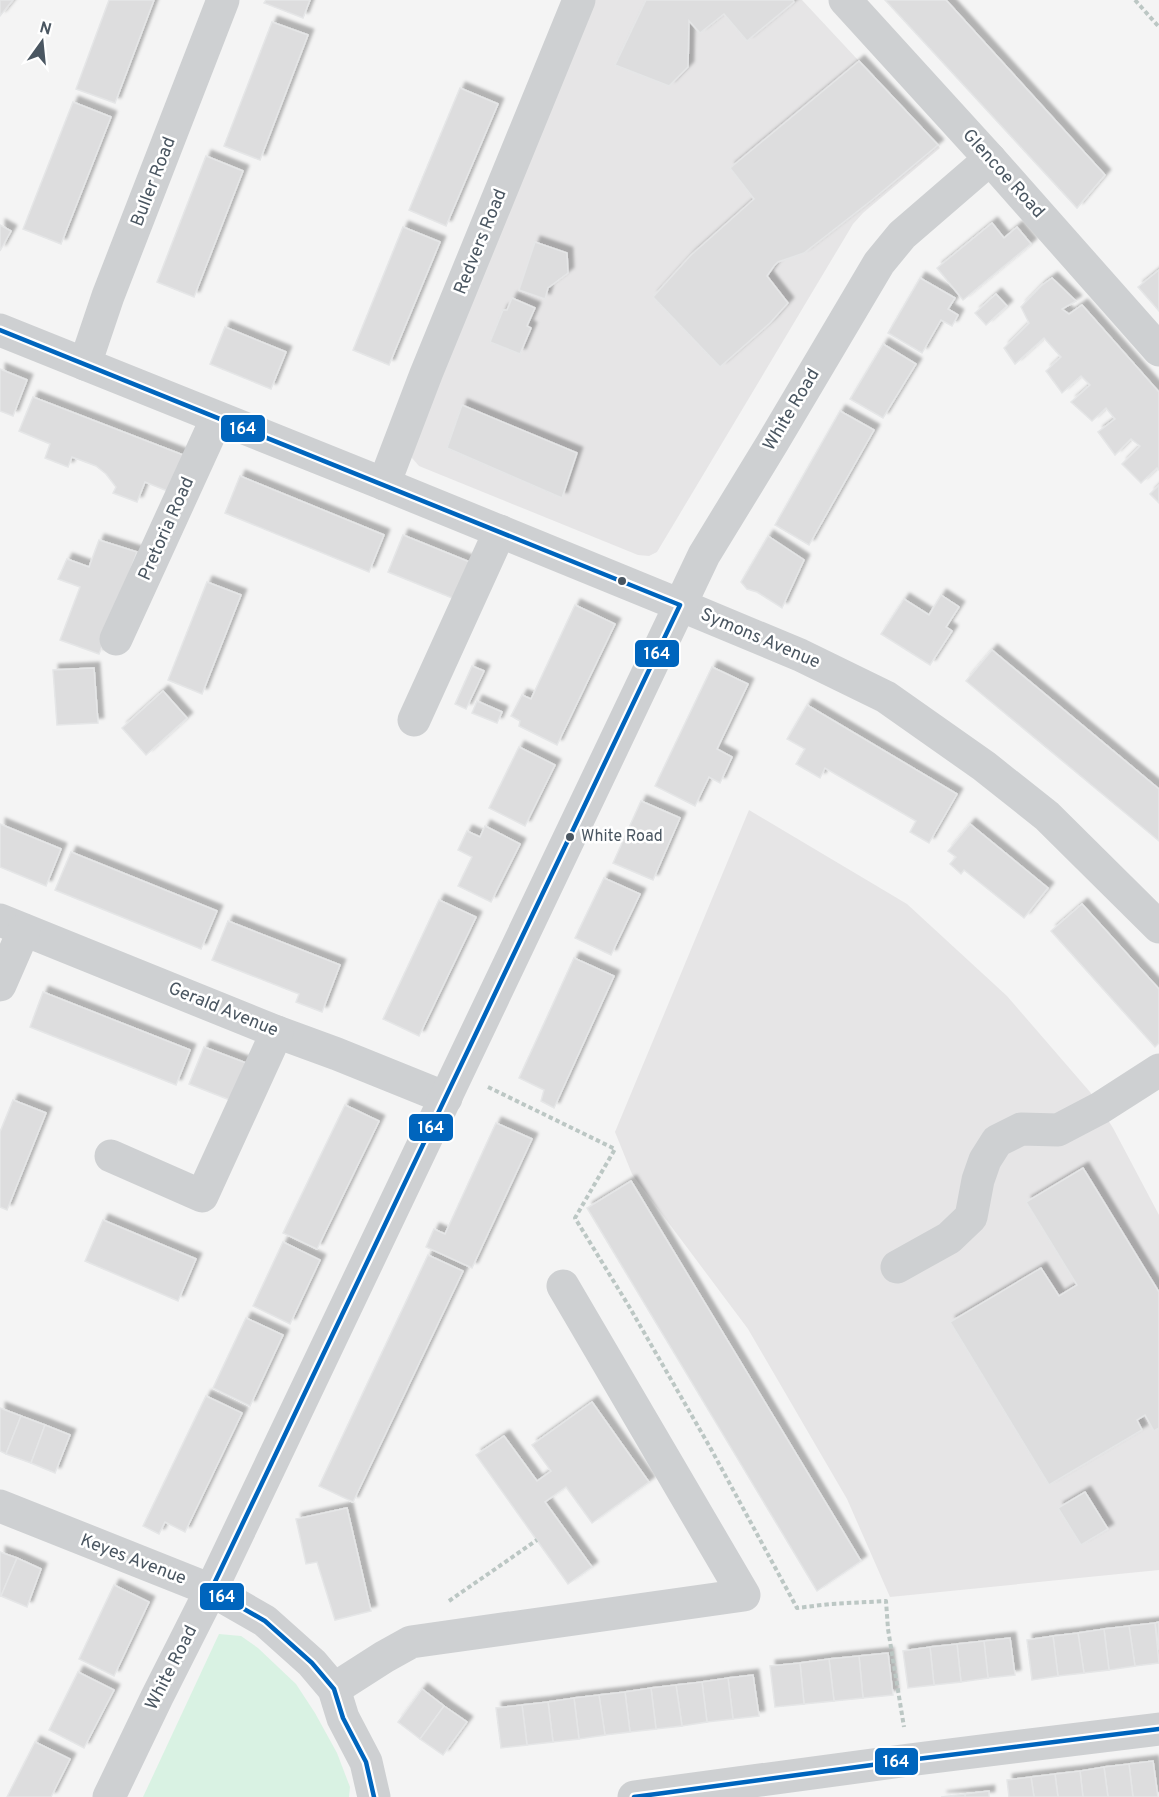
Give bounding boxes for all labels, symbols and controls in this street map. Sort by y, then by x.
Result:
north arrow [12,12,72,72]
text: N [37,18,54,41]
street label: Glencoe Road [957,125,1049,223]
street label: Buller Road [126,134,182,230]
street label: Redvers Road [449,186,513,298]
street label: White Road [758,365,826,455]
line badge: 164 [220,414,266,443]
text: 164 [230,420,256,440]
street label: Pretoria Road [134,474,200,584]
unlabelled marker [616,575,628,587]
street label: Symons Avenue [697,603,823,675]
line badge: 164 [634,639,680,668]
text: 164 [644,645,670,665]
place label: White Road [581,827,663,847]
marker: White Road [564,831,576,843]
street label: Gerald Avenue [165,977,281,1043]
line badge: 164 [408,1113,454,1142]
text: 164 [418,1119,444,1139]
street label: Keyes Avenue [77,1529,189,1591]
line badge: 164 [199,1582,245,1611]
text: 164 [209,1588,235,1608]
street label: White Road [141,1622,203,1714]
line badge: 164 [874,1747,919,1776]
text: 164 [883,1753,909,1773]

